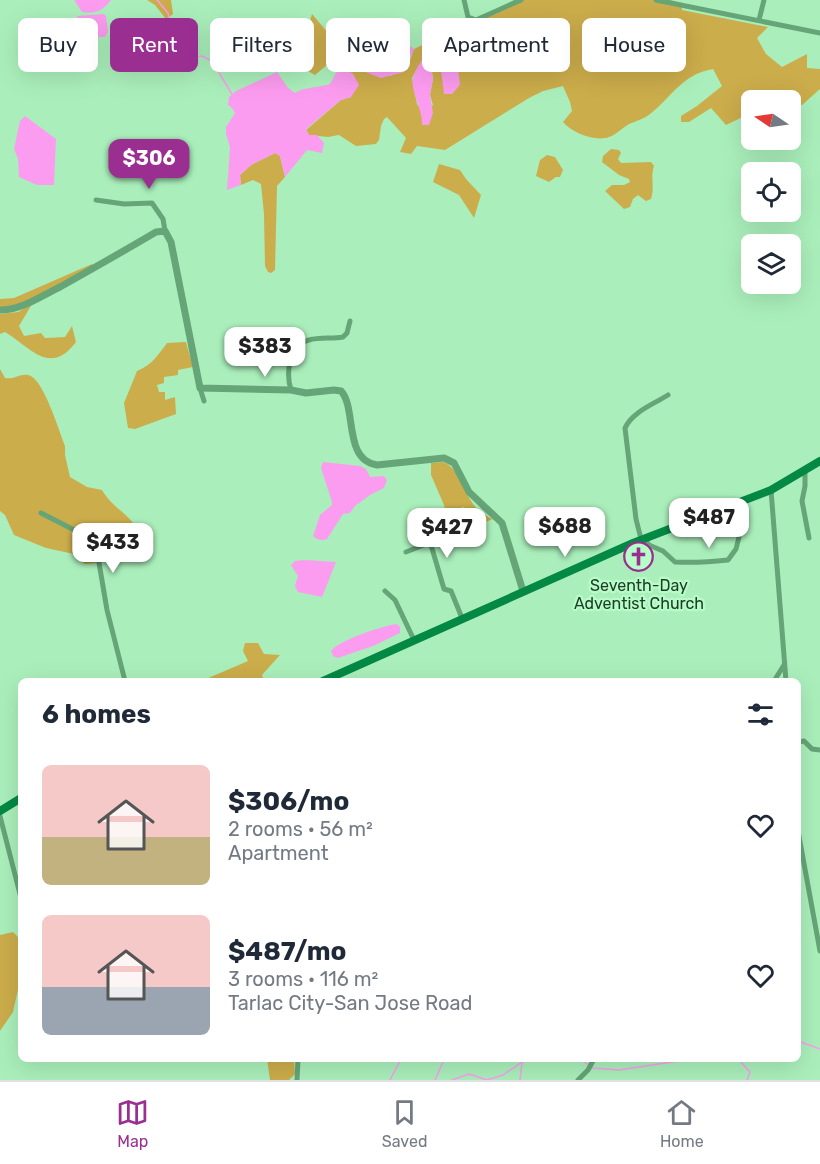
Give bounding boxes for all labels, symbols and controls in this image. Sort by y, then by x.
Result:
chip: Buy [18,18,98,72]
chip: Rent [110,18,198,72]
chip: Filters [210,18,314,72]
chip: New [326,18,410,72]
chip: Apartment [422,18,570,72]
chip: House [582,18,686,72]
north arrow [741,90,801,150]
map controls [741,90,801,294]
pin: $306 [113,139,185,190]
text: $306 [122,146,176,170]
button: locate [741,162,801,222]
button: layers [741,234,801,294]
pin: $383 [229,327,301,378]
text: $383 [238,334,292,358]
pin: $487 [673,498,745,549]
text: $487 [683,505,735,529]
pin: $688 [529,507,601,558]
pin: $427 [411,508,483,559]
text: $688 [538,514,592,538]
text: $427 [421,515,473,539]
pin: $433 [77,523,149,574]
text: $433 [86,530,140,554]
church icon: Seventh-Day Adventist Church [623,541,655,573]
place label: Seventh-Day Adventist Church [574,576,704,613]
icon: filters [744,698,777,731]
text: 6 homes [42,699,151,730]
text: $306/mo [228,786,349,817]
icon: home [90,789,162,861]
icon: heart [744,809,777,842]
text: 2 rooms · 56 m² [228,817,373,841]
text: Apartment [228,841,329,865]
text: $487/mo [228,936,346,967]
icon: home [90,939,162,1011]
icon: heart [744,959,777,992]
text: 3 rooms · 116 m² [228,967,378,991]
text: Tarlac City-San Jose Road [228,991,472,1015]
tab: Map [116,1096,149,1151]
tab: Saved [382,1096,427,1151]
tab: Home [660,1096,704,1151]

